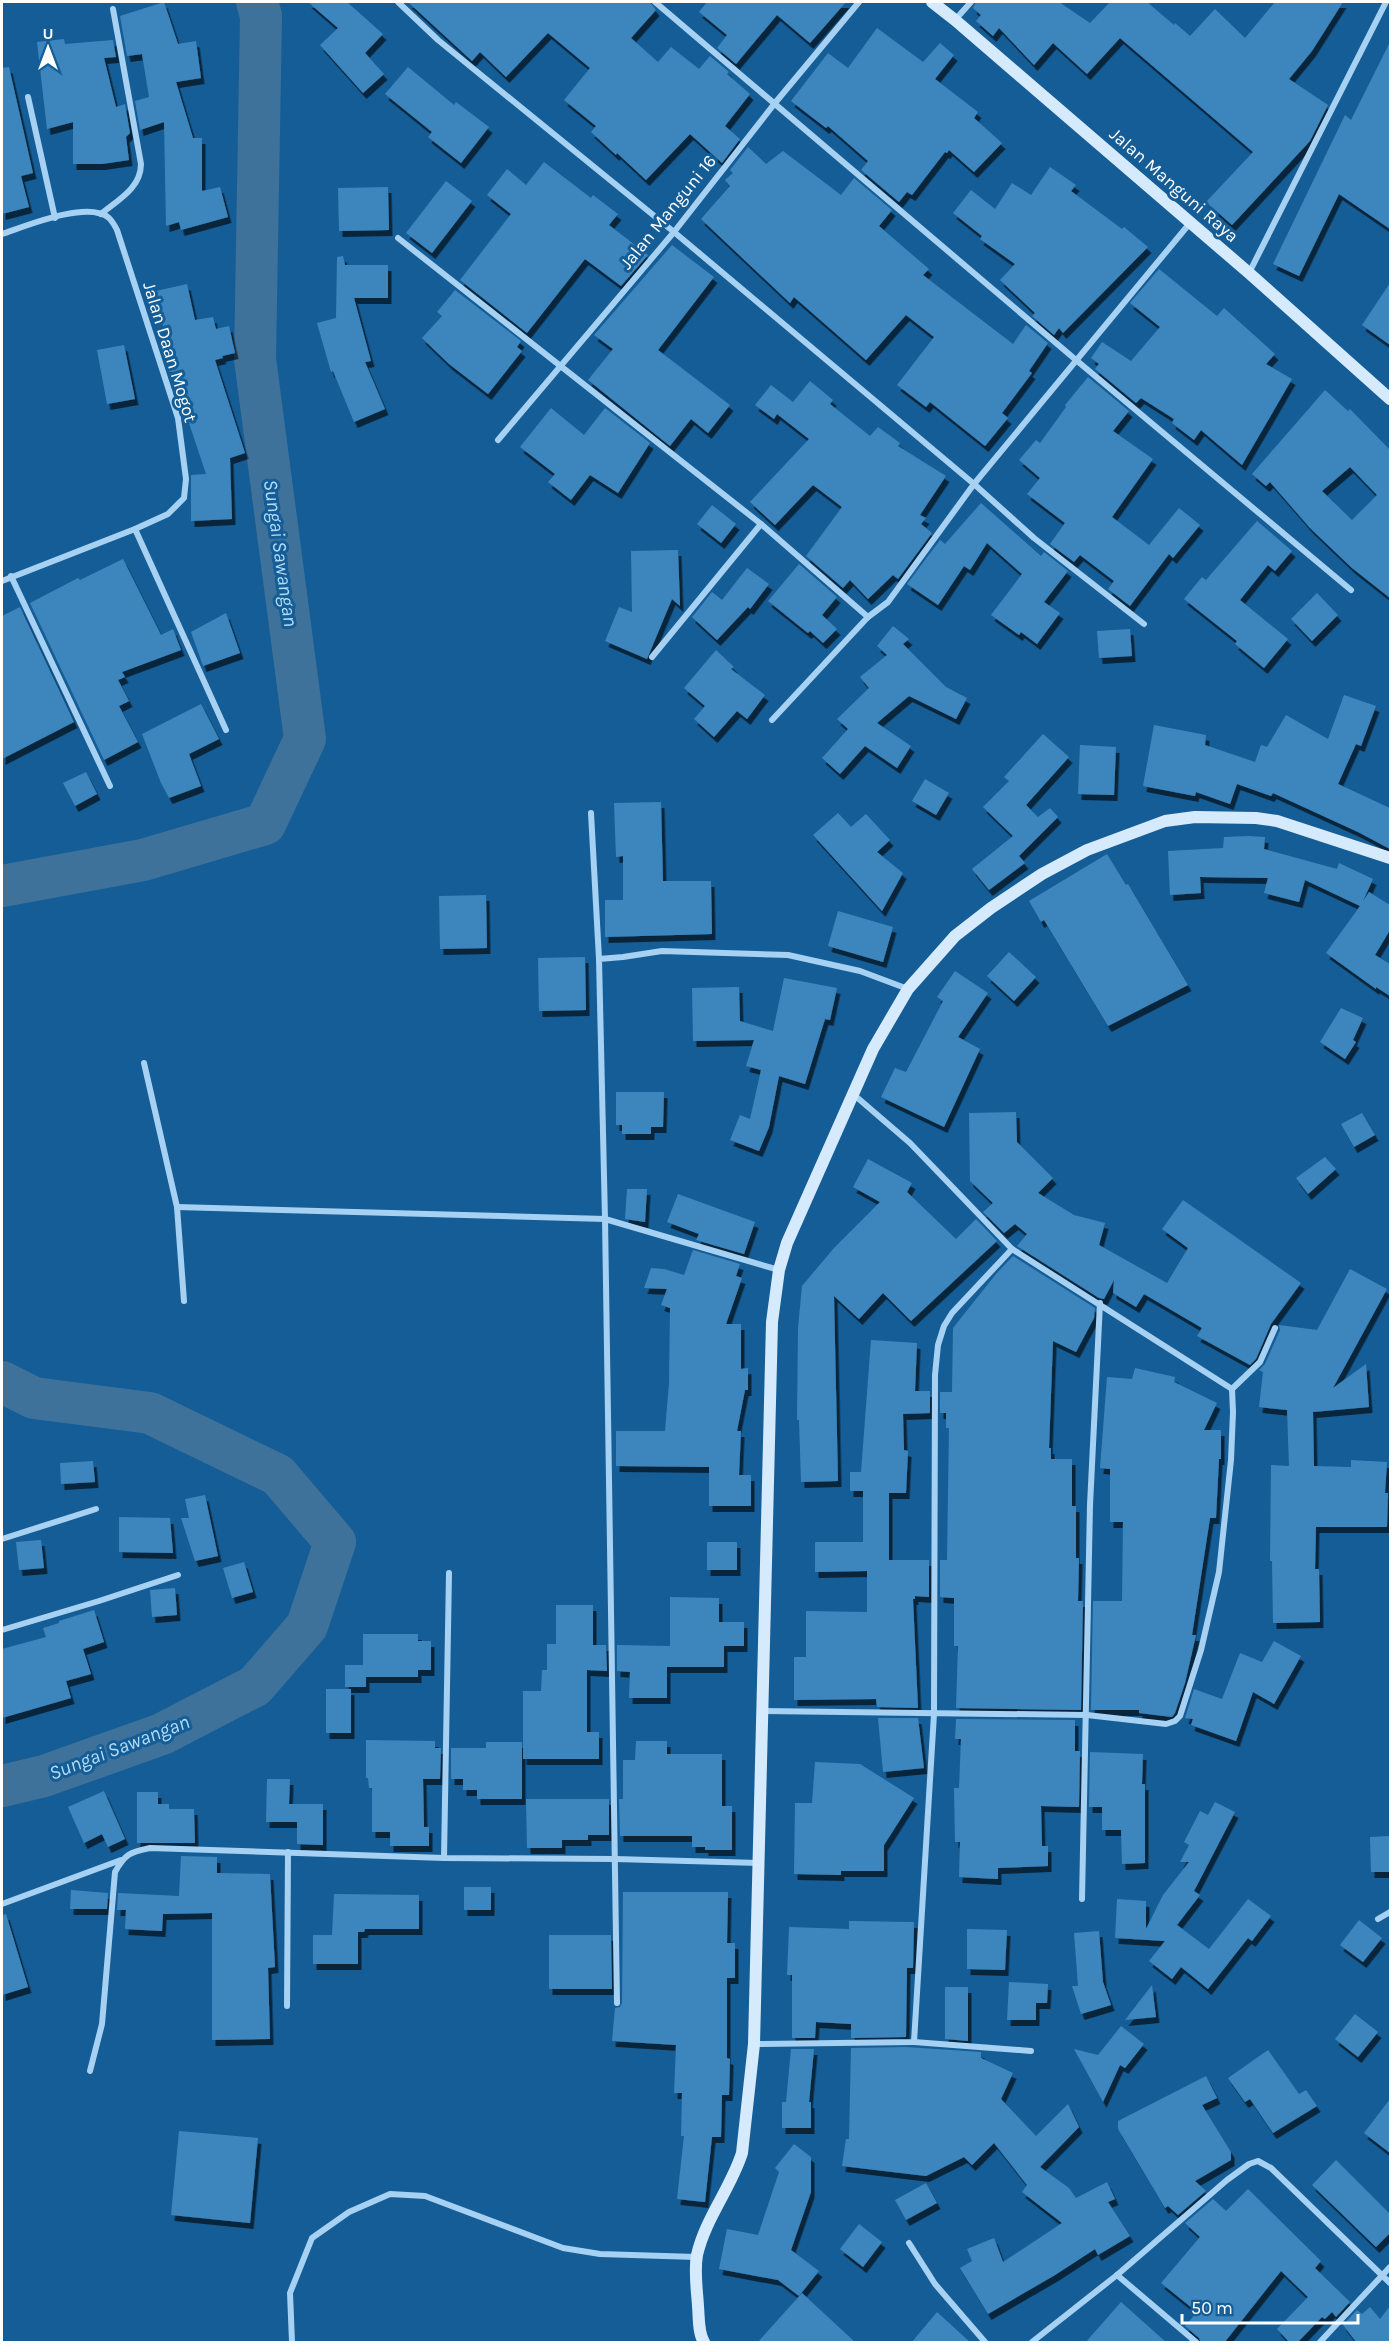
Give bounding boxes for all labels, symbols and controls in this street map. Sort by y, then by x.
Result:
north arrow [18,18,78,78]
text: U [42,24,54,43]
street label: Jalan Manguni Raya [1105,123,1243,247]
street label: Jalan Manguni 16 [615,150,721,274]
street label: Jalan Daan Mogot [138,279,202,425]
water label: Sungai Sawangan [259,478,302,628]
water label: Sungai Sawangan [46,1710,193,1785]
scale bar [1182,2287,1358,2325]
text: 50 m [1191,2297,1233,2319]

